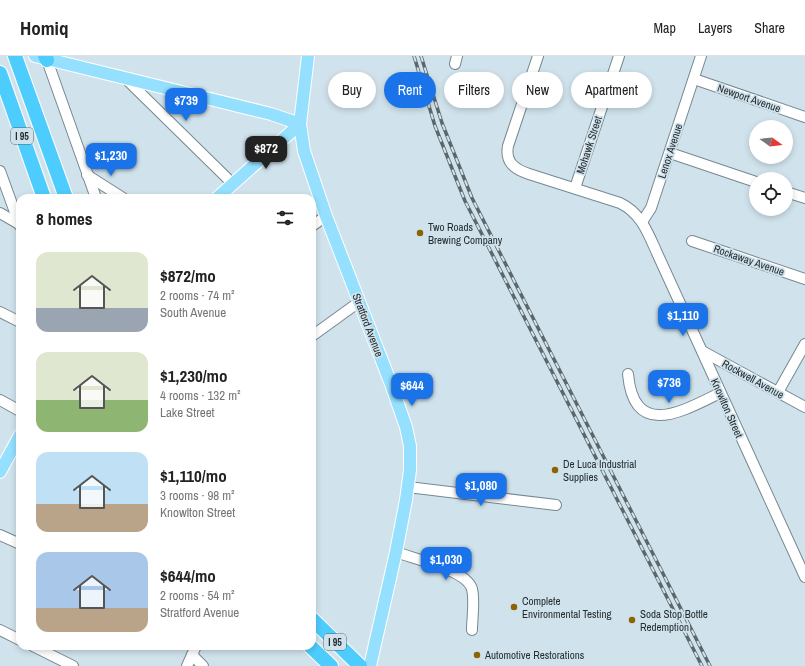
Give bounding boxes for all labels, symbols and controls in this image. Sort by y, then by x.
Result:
text: Homiq [20,15,68,41]
text: Map [654,19,676,37]
text: Layers [698,19,732,37]
text: Share [754,19,785,37]
chip: Buy [328,72,376,108]
chip: Rent [384,72,436,108]
chip: Filters [444,72,504,108]
chip: New [512,72,563,108]
chip: Apartment [571,72,652,108]
street label: Newport Avenue [715,81,783,115]
pin: $739 [162,88,210,122]
text: $739 [174,92,198,109]
street label: Mohawk Street [573,114,605,176]
north arrow [749,120,793,164]
map controls [749,120,793,216]
street label: Lenox Avenue [655,122,685,180]
road number: I 95 [11,128,33,144]
pin: $872 [242,136,290,170]
text: $872 [254,140,278,157]
pin: $1,230 [78,143,144,177]
text: $1,230 [95,147,127,164]
button: locate [749,172,793,216]
text: 8 homes [36,207,93,230]
icon: filters [274,207,296,229]
place label: Two Roads Brewing Company [428,220,503,247]
marker: Two Roads Brewing Company [415,228,425,238]
street label: Rockaway Avenue [712,241,786,279]
text: $872/mo [160,264,216,287]
icon: home [68,268,116,316]
text: 2 rooms · 74 m² [160,287,235,304]
street label: Stratford Avenue [349,291,387,359]
pin: $1,110 [650,303,716,337]
text: South Avenue [160,304,226,321]
text: $1,110 [667,307,699,324]
street label: Rockwell Avenue [720,356,786,402]
text: $1,230/mo [160,364,227,387]
icon: home [68,368,116,416]
pin: $736 [645,370,693,404]
pin: $644 [388,373,436,407]
text: $736 [657,374,681,391]
street label: Knowlton Street [708,376,747,440]
text: $644 [400,377,424,394]
text: 4 rooms · 132 m² [160,387,241,404]
text: Lake Street [160,404,215,421]
place label: De Luca Industrial Supplies [563,457,636,484]
text: $1,110/mo [160,464,227,487]
marker: De Luca Industrial Supplies [550,465,560,475]
icon: home [68,468,116,516]
pin: $1,080 [448,473,514,507]
text: $1,080 [465,477,497,494]
text: 3 rooms · 98 m² [160,487,235,504]
text: Knowlton Street [160,504,235,521]
pin: $1,030 [413,547,479,581]
text: $1,030 [430,551,462,568]
text: $644/mo [160,564,216,587]
icon: home [68,568,116,616]
text: 2 rooms · 54 m² [160,587,235,604]
place label: Complete Environmental Testing [522,594,612,621]
marker: Complete Environmental Testing [509,602,519,612]
text: Stratford Avenue [160,604,239,621]
place label: Soda Stop Bottle Redemption [640,607,708,634]
marker: Soda Stop Bottle Redemption [627,615,637,625]
road number: I 95 [324,634,346,650]
place label: Automotive Restorations [484,648,585,662]
marker: Automotive Restorations [472,650,482,660]

